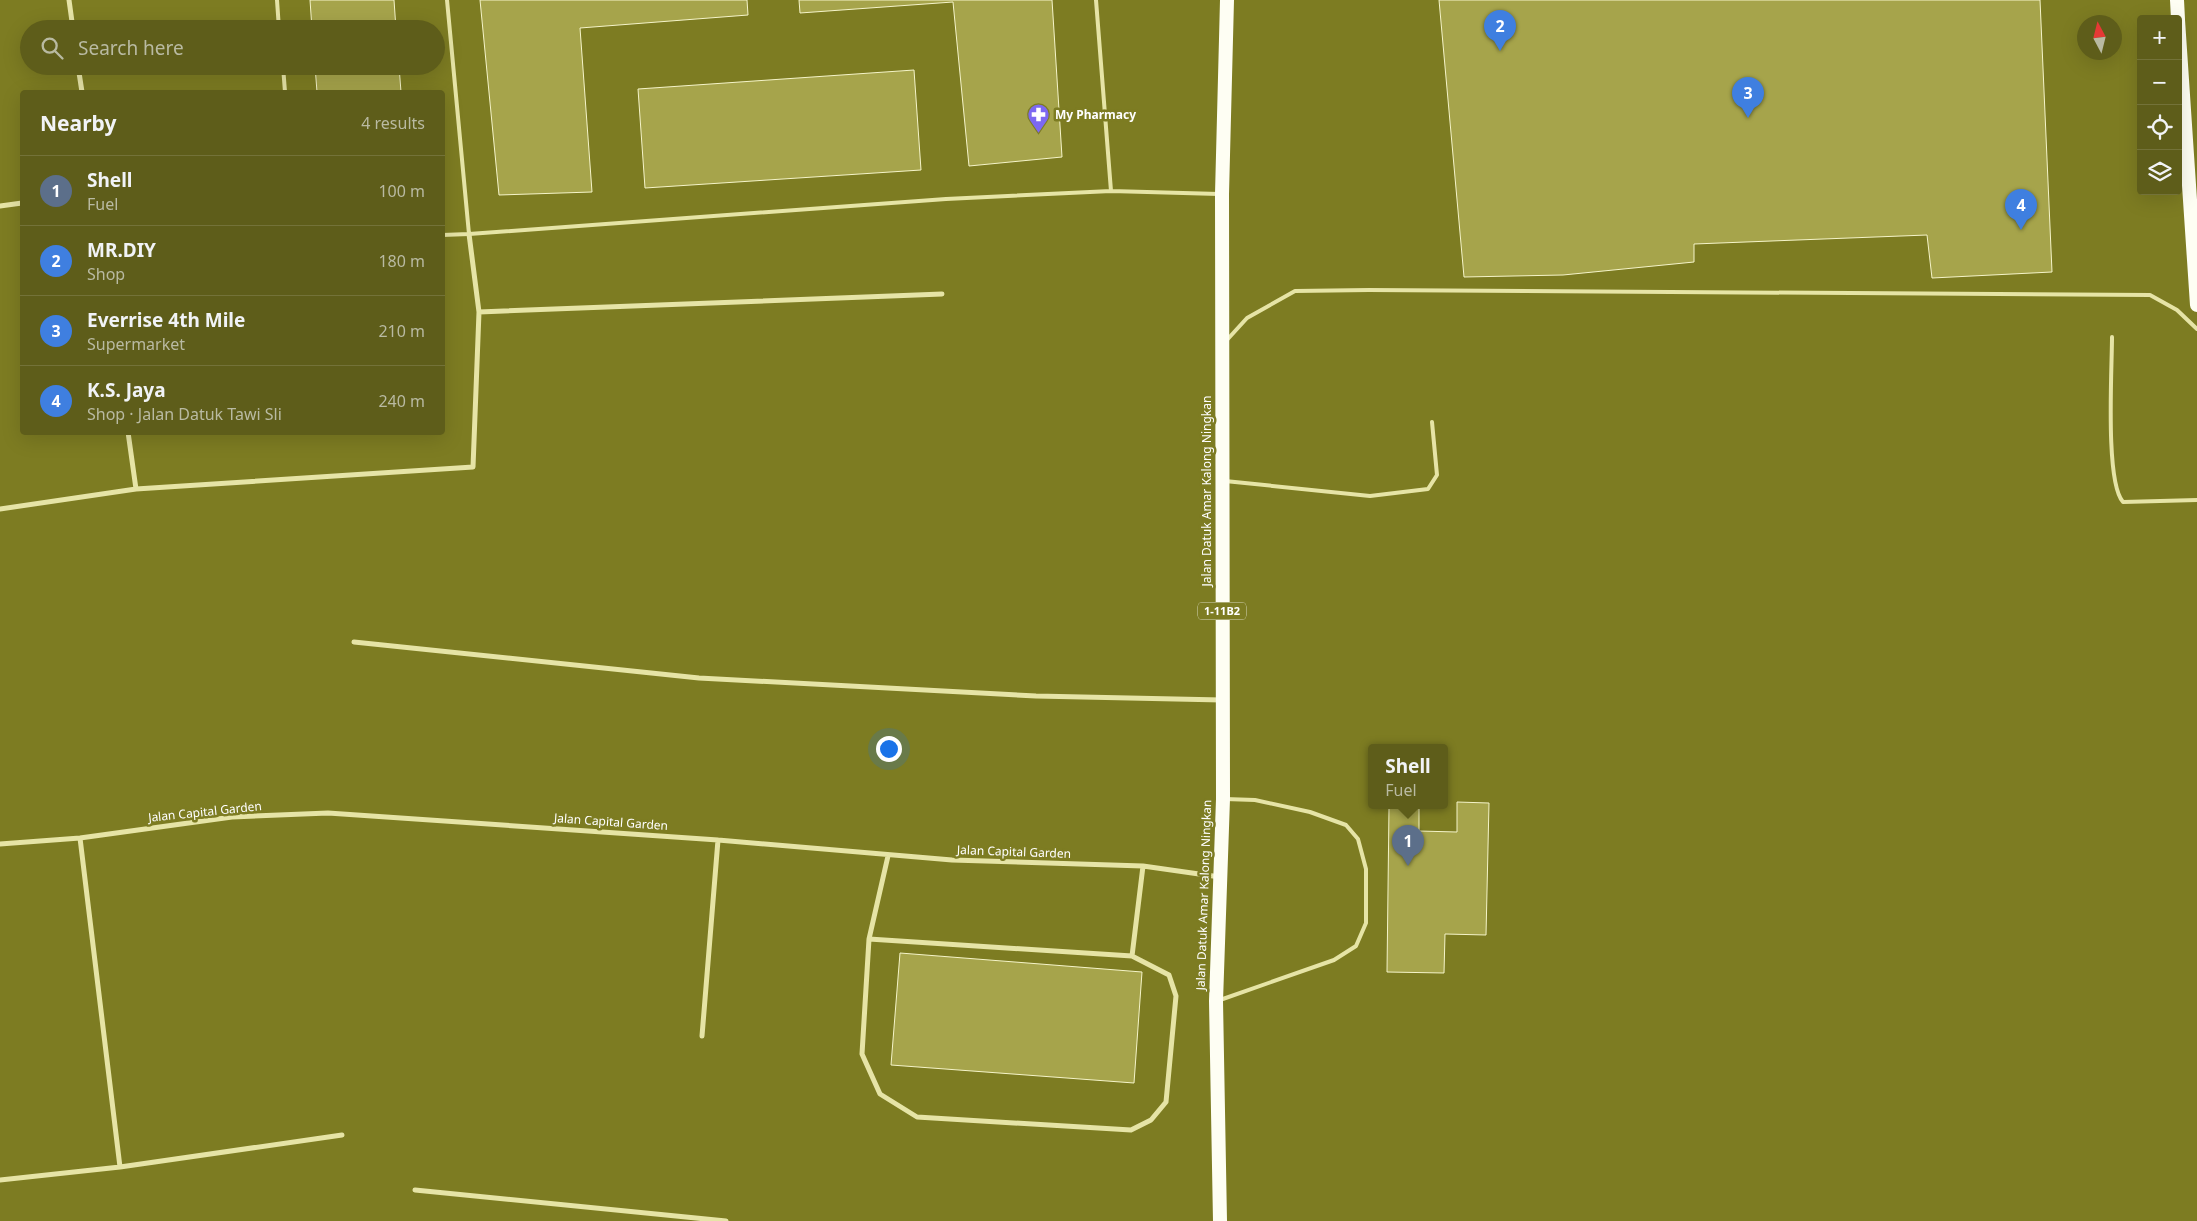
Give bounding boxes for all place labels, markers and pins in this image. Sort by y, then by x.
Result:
pin: 2 [1484,10,1516,51]
pin: 3 [1732,77,1764,118]
pharmacy icon: My Pharmacy [1027,103,1051,134]
place label: My Pharmacy [1055,106,1136,123]
pin: 4 [2005,189,2037,230]
pin: 1 [1392,825,1424,866]

